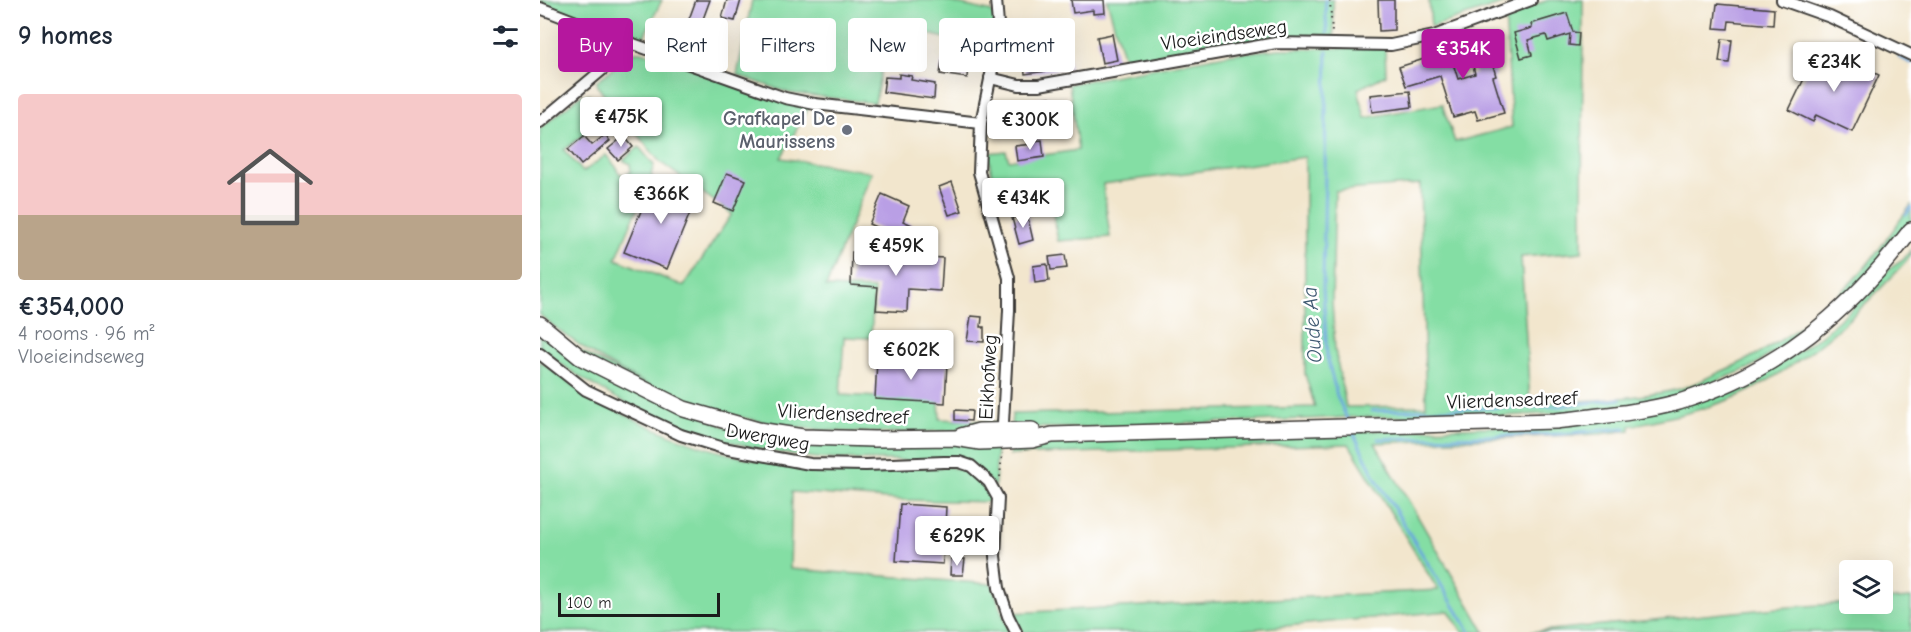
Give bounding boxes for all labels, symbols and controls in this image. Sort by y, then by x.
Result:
street label: Vloeieindseweg [1160,15,1288,55]
chip: Buy [558,18,633,72]
chip: Rent [645,18,728,72]
chip: Filters [740,18,836,72]
chip: New [848,18,927,72]
chip: Apartment [939,18,1075,72]
icon: filters [489,20,522,53]
text: 9 homes [18,21,113,51]
pin: €354K [1421,29,1505,80]
text: €354K [1436,37,1490,60]
pin: €234K [1792,42,1876,93]
text: €234K [1807,50,1861,73]
pin: €475K [579,97,663,148]
pin: €300K [988,100,1072,151]
text: €475K [594,105,648,128]
place label: Grafkapel De Maurissens [723,107,835,153]
text: €300K [1001,108,1059,131]
marker: Grafkapel De Maurissens [840,123,854,137]
icon: home [216,133,324,241]
pin: €366K [619,174,703,225]
pin: €434K [981,178,1065,229]
text: €366K [633,182,689,205]
text: €434K [996,186,1050,209]
pin: €459K [854,226,938,277]
text: €459K [868,234,924,257]
water label: Oude Aa [1297,286,1327,364]
text: €354,000 [18,292,124,322]
text: 4 rooms · 96 m² [18,322,155,345]
pin: €602K [869,330,953,381]
street label: Eikhofweg [974,334,1002,420]
text: €602K [883,338,939,361]
text: Vloeieindseweg [18,345,145,368]
street label: Vlierdensedreef [1446,386,1579,414]
street label: Vlierdensedreef [777,399,910,429]
street label: Dwergweg [724,418,812,456]
pin: €629K [915,516,999,567]
text: €629K [929,524,985,547]
map controls [1839,560,1893,614]
button: layers [1839,560,1893,614]
scale bar [558,590,720,618]
text: 100 m [567,594,611,612]

